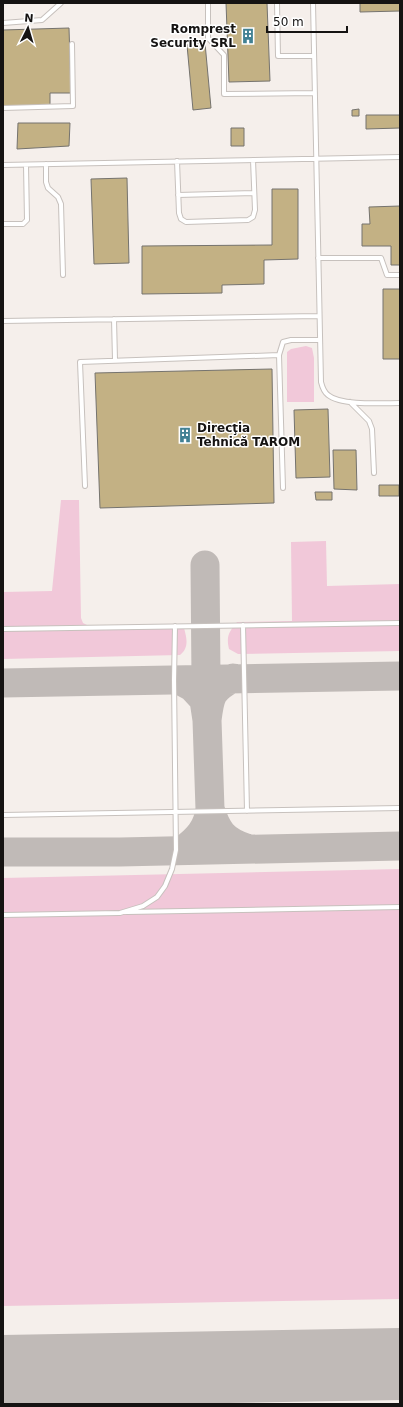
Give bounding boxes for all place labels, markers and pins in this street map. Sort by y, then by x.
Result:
place label: Romprest Security SRL [150,22,236,50]
building icon: Romprest Security SRL [239,27,257,45]
place label: Direcţia Tehnică TAROM [197,421,300,449]
building icon: Direcţia Tehnică TAROM [176,426,194,444]

